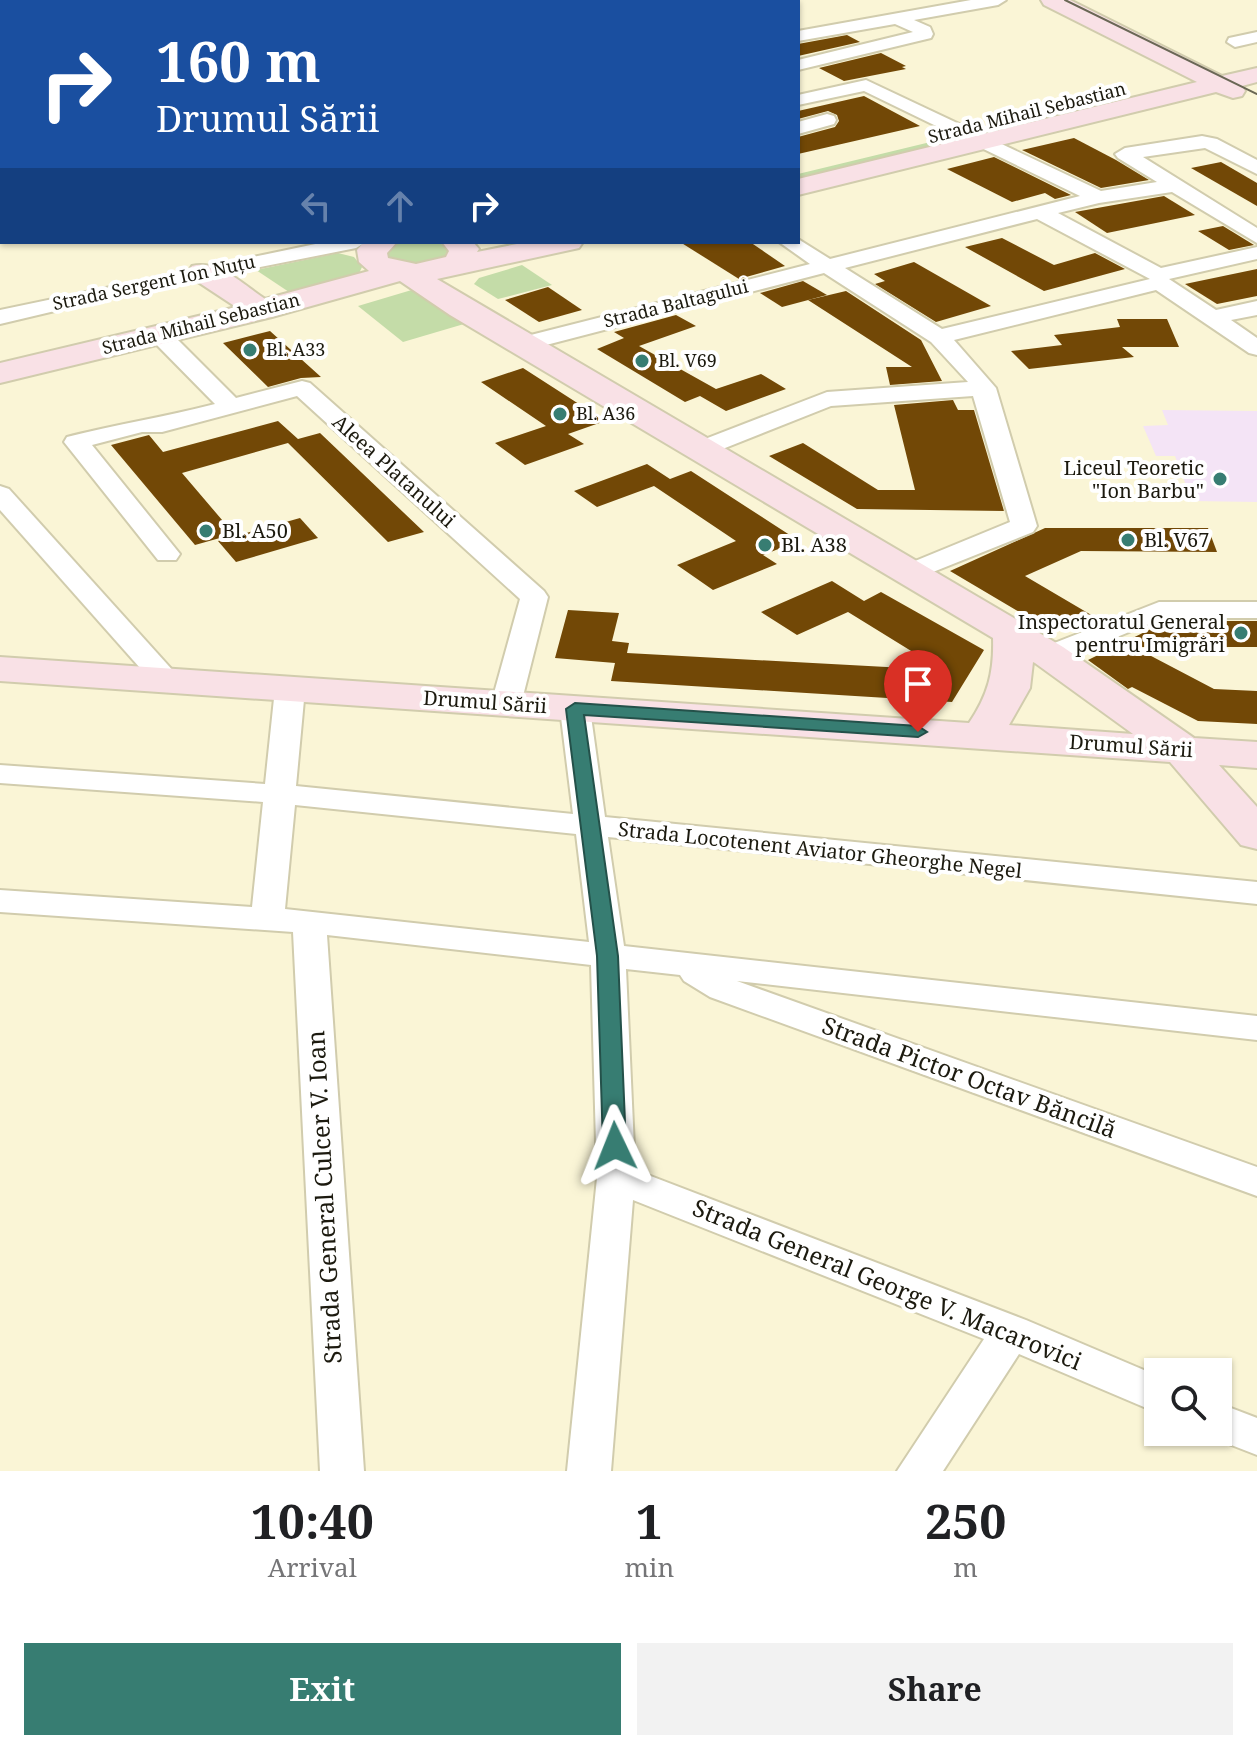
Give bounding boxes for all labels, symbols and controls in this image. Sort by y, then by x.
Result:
text: 160 m [156,22,321,98]
icon: right [24,32,128,136]
street label: Strada Mihail Sebastian [925,76,1129,148]
text: Drumul Sării [156,94,379,143]
icon: left [294,184,338,228]
icon: ahead [378,184,422,228]
icon: right [462,184,506,228]
street label: Strada Sergent Ion Nuțu [50,249,258,315]
street label: Strada Baltagului [601,273,751,333]
street label: Strada Mihail Sebastian [99,287,303,359]
place label: Bl. A33 [266,337,325,361]
marker: Bl. A33 [241,341,259,359]
place label: Bl. V69 [658,348,717,372]
marker: Bl. V69 [633,352,651,370]
place label: Bl. A36 [576,401,635,425]
marker: Bl. A36 [551,405,569,423]
street label: Aleea Platanului [327,408,462,534]
place label: Liceul Teoretic "Ion Barbu" [1064,454,1204,504]
marker: Liceul Teoretic "Ion Barbu" [1211,470,1229,488]
place label: Bl. A50 [222,517,288,544]
marker: Bl. A50 [197,522,215,540]
place label: Bl. V67 [1144,526,1209,553]
place label: Bl. A38 [781,531,847,558]
marker: Bl. V67 [1119,531,1137,549]
marker: Bl. A38 [756,536,774,554]
place label: Inspectoratul General pentru Imigrări [1018,608,1226,658]
marker: Inspectoratul General pentru Imigrări [1232,624,1250,642]
pin [884,650,952,732]
icon: arrive [896,662,940,706]
street label: Drumul Sării [422,684,548,719]
street label: Drumul Sării [1068,728,1194,763]
street label: Strada Locotenent Aviator Gheorghe Negel [617,815,1023,884]
street label: Strada Pictor Octav Băncilă [818,1008,1121,1145]
street label: Strada General Culcer V. Ioan [298,1030,349,1365]
position arrow [573,1104,657,1188]
street label: Strada General George V. Macarovici [688,1190,1087,1377]
map controls [1144,1358,1232,1446]
button: search [1144,1358,1232,1446]
text: 10:40 [251,1488,374,1553]
text: 1 [636,1488,663,1553]
text: 250 [925,1488,1006,1553]
text: Arrival [268,1549,357,1585]
text: min [625,1549,674,1585]
text: m [953,1549,978,1585]
button: Exit [24,1643,621,1735]
button: Share [637,1643,1233,1735]

